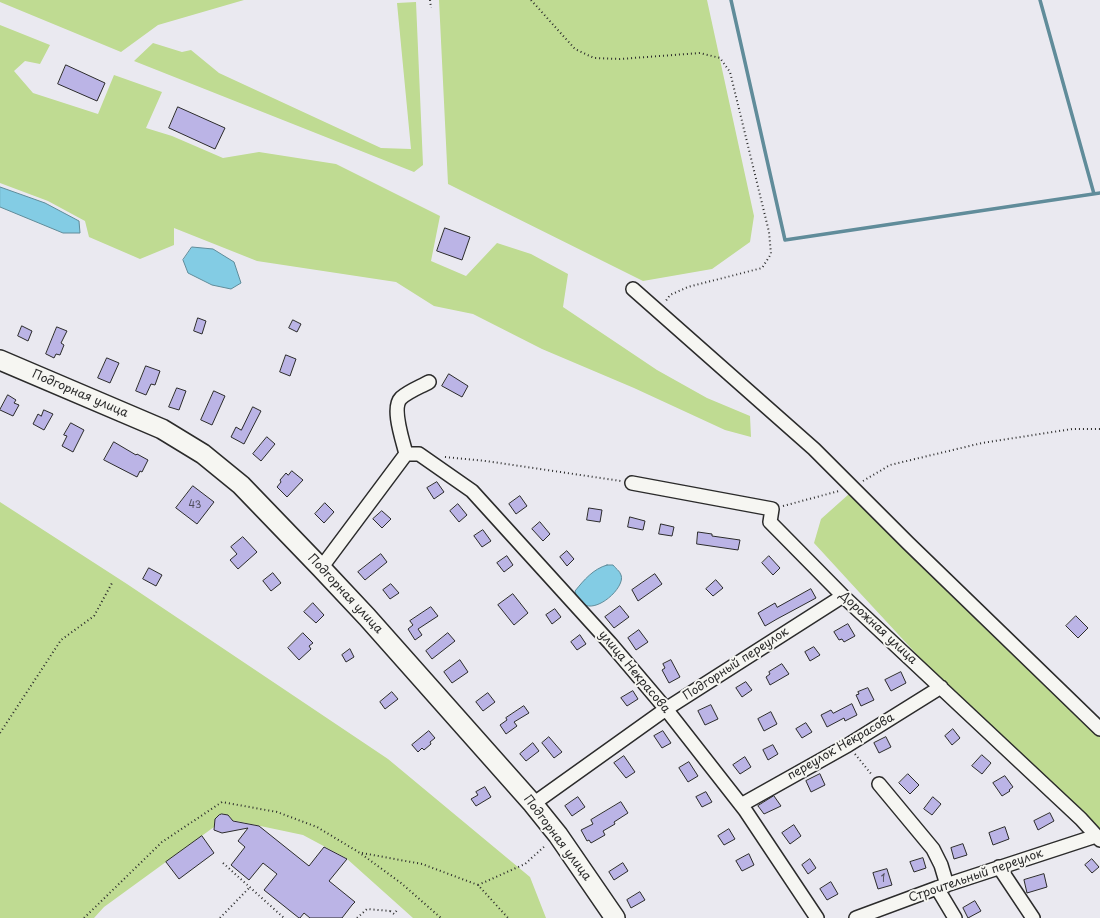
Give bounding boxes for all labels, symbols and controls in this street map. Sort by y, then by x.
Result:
street label: Подгорная улица [30,367,130,421]
house number: 43 [189,499,201,511]
street label: Подгорная улица [304,551,386,637]
street label: Дорожная улица [836,588,920,668]
street label: Подгорный переулок [681,625,791,703]
street label: улица Некрасова [595,628,673,716]
street label: переулок Некрасова [785,710,897,784]
street label: Подгорная улица [520,792,594,884]
street label: Строительный переулок [907,846,1045,906]
house number: 1 [881,873,885,885]

